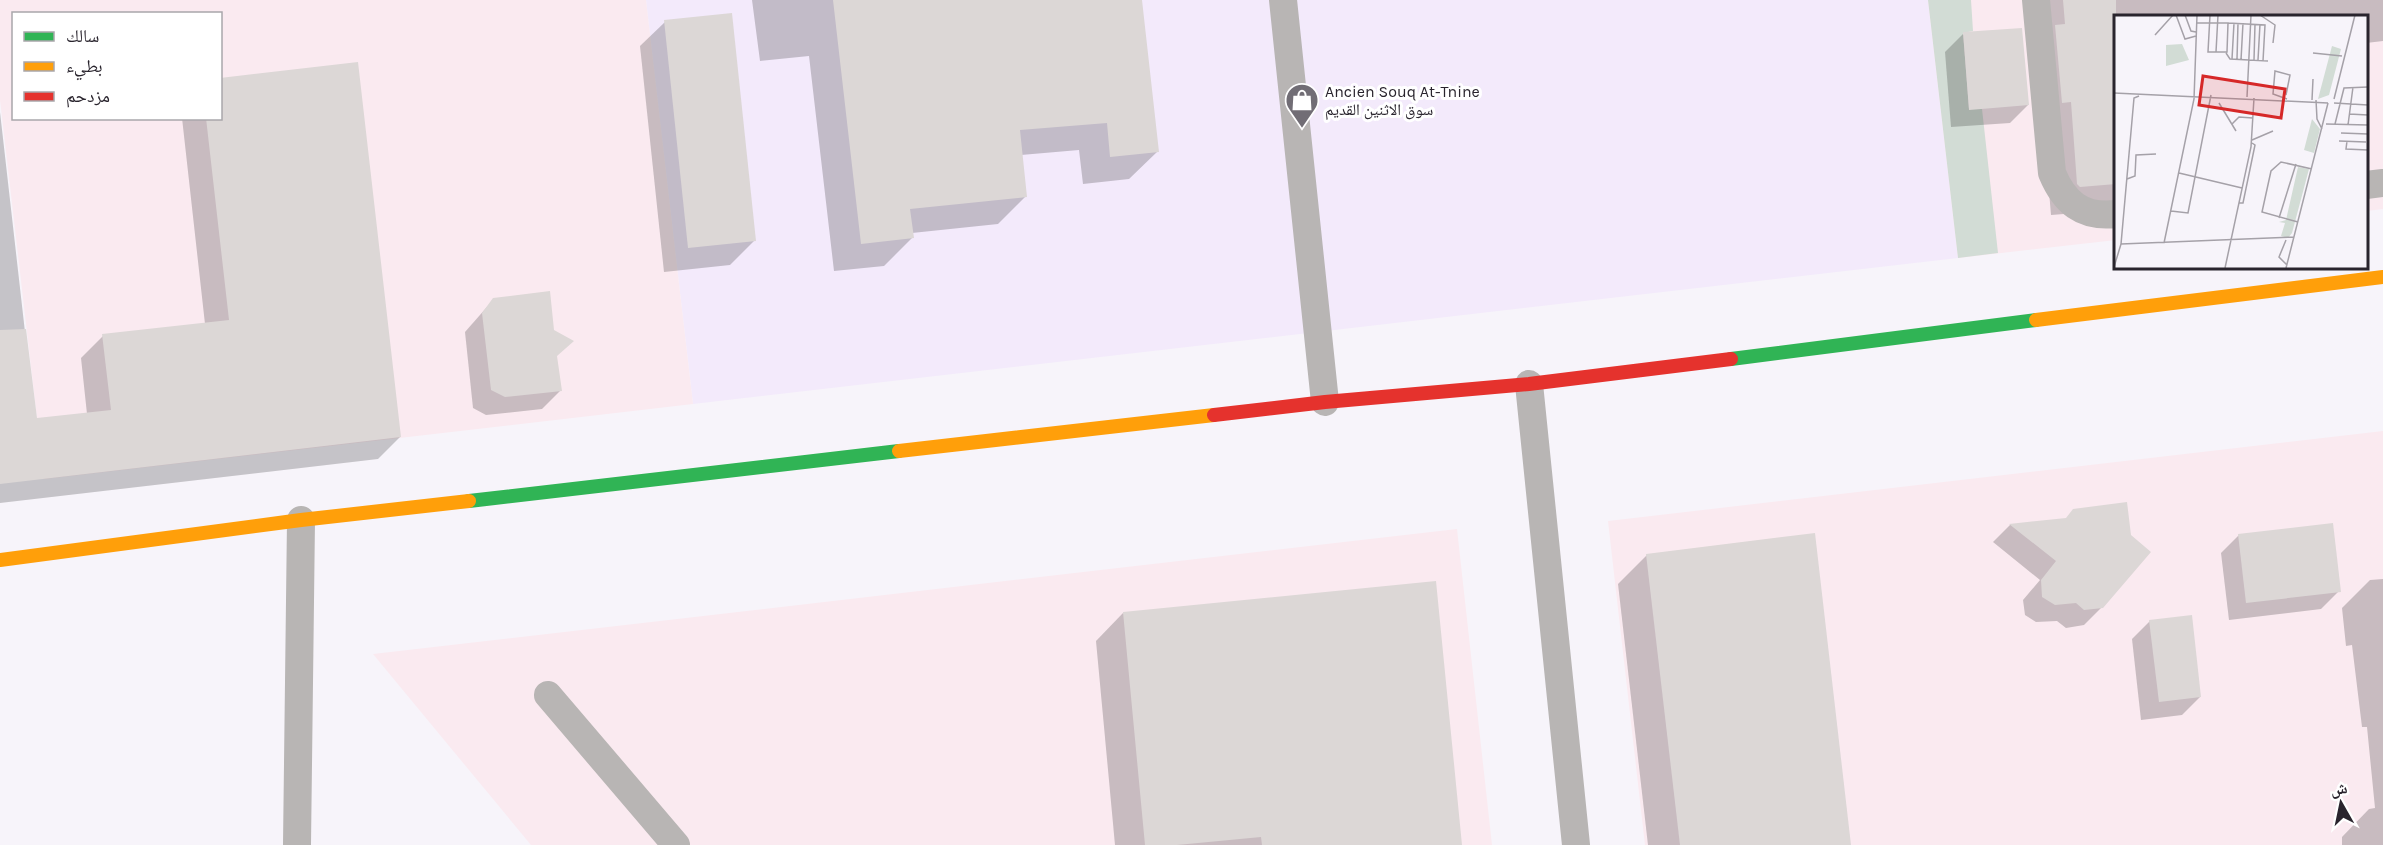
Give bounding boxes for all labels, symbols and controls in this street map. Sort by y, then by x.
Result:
legend [12,12,222,120]
inset map [2114,15,2368,268]
text: سالك [66,25,99,47]
text: بطيء [66,55,103,81]
shop icon: Ancien Souq At-Tnine سوق الاثنين القديم [1284,82,1320,129]
place label: Ancien Souq At-Tnine سوق الاثنين القديم [1325,82,1480,120]
text: مزدحم [66,85,110,108]
north arrow [2311,773,2371,833]
text: ش [2329,778,2349,799]

